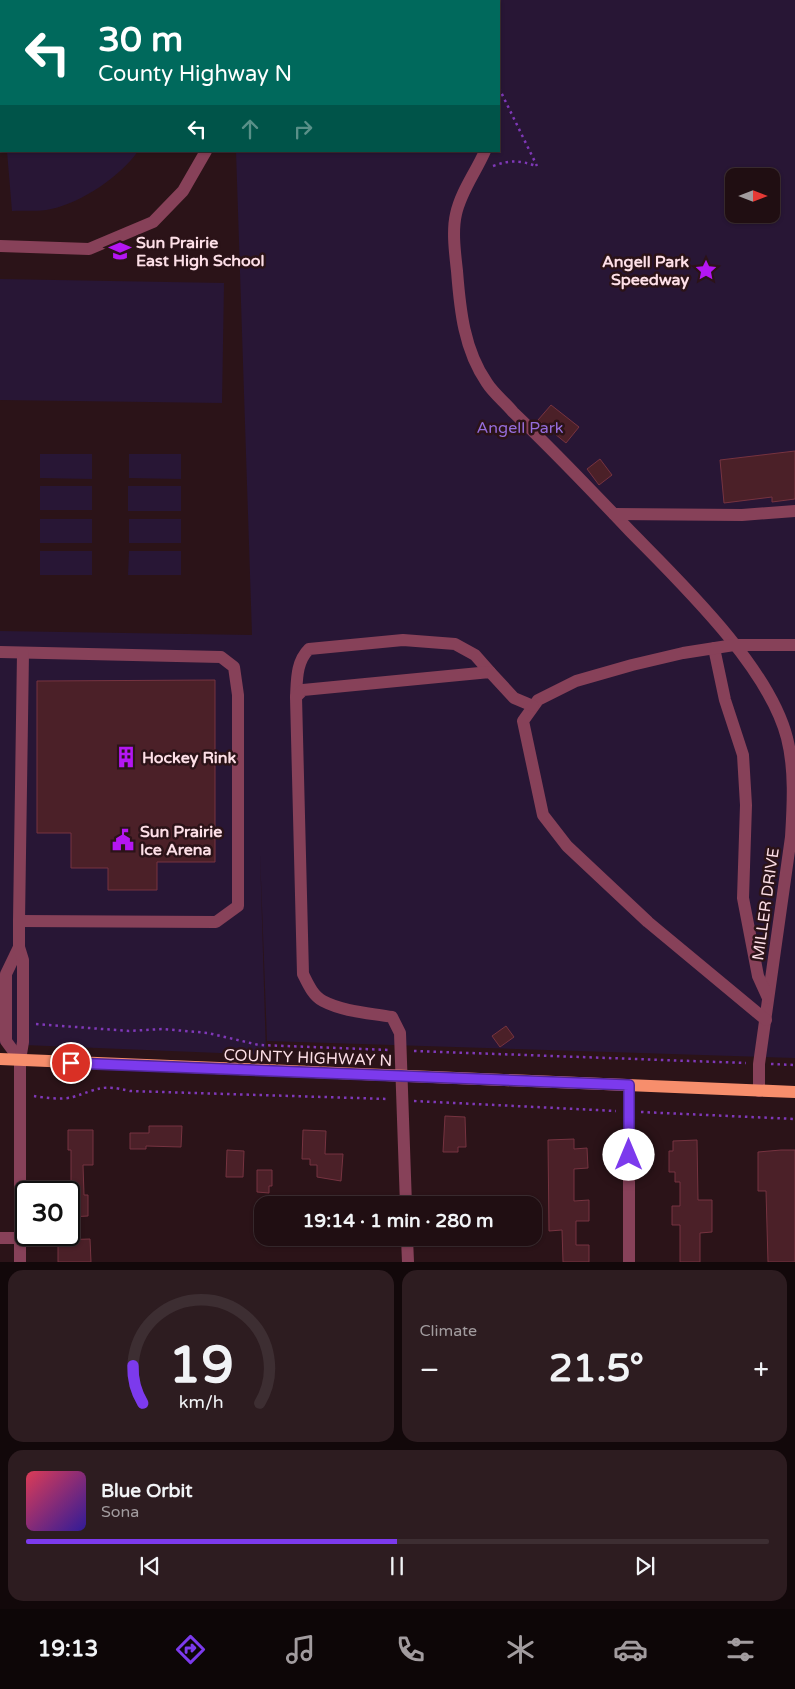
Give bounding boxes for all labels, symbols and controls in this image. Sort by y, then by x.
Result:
text: 30 m [98,19,183,61]
icon: left [15,20,80,85]
text: County Highway N [98,61,292,87]
icon: left [183,115,211,143]
icon: ahead [236,115,264,143]
icon: right [289,115,317,143]
north arrow [725,168,780,222]
map controls [725,168,780,223]
place label: Sun Prairie East High School [136,233,264,271]
school or university icon: Sun Prairie East High School [107,238,133,264]
place label: Angell Park Speedway [602,252,689,290]
place icon: Angell Park Speedway [693,257,719,283]
park label: Angell Park [476,418,564,438]
building icon: Hockey Rink [113,744,139,770]
place label: Hockey Rink [142,748,237,768]
place label: Sun Prairie Ice Arena [140,822,222,860]
public building icon: Sun Prairie Ice Arena [110,827,136,853]
street label: MILLER DRIVE [748,847,784,962]
pin [50,1042,92,1084]
street label: COUNTY HIGHWAY N [223,1045,393,1071]
icon: arrive [57,1049,85,1077]
position arrow [602,1128,654,1180]
speed limit sign: 30 [15,1181,80,1246]
text: 19:14 · 1 min · 280 m [302,1210,494,1232]
text: Climate [420,1321,477,1341]
text: 19 [168,1334,233,1397]
text: 21.5° [549,1346,644,1392]
text: − [420,1353,439,1387]
text: + [753,1353,769,1387]
text: km/h [178,1392,223,1413]
text: Blue Orbit [101,1480,193,1502]
text: Sona [101,1502,139,1522]
icon: previous [136,1552,164,1580]
icon: pause [383,1552,411,1580]
icon: next [631,1552,659,1580]
icon: directions [173,1632,208,1667]
icon: music [283,1632,318,1667]
icon: phone [393,1632,428,1667]
icon: climate [503,1632,538,1667]
icon: car [613,1632,648,1667]
icon: filters [723,1632,758,1667]
text: 19:13 [37,1636,98,1662]

